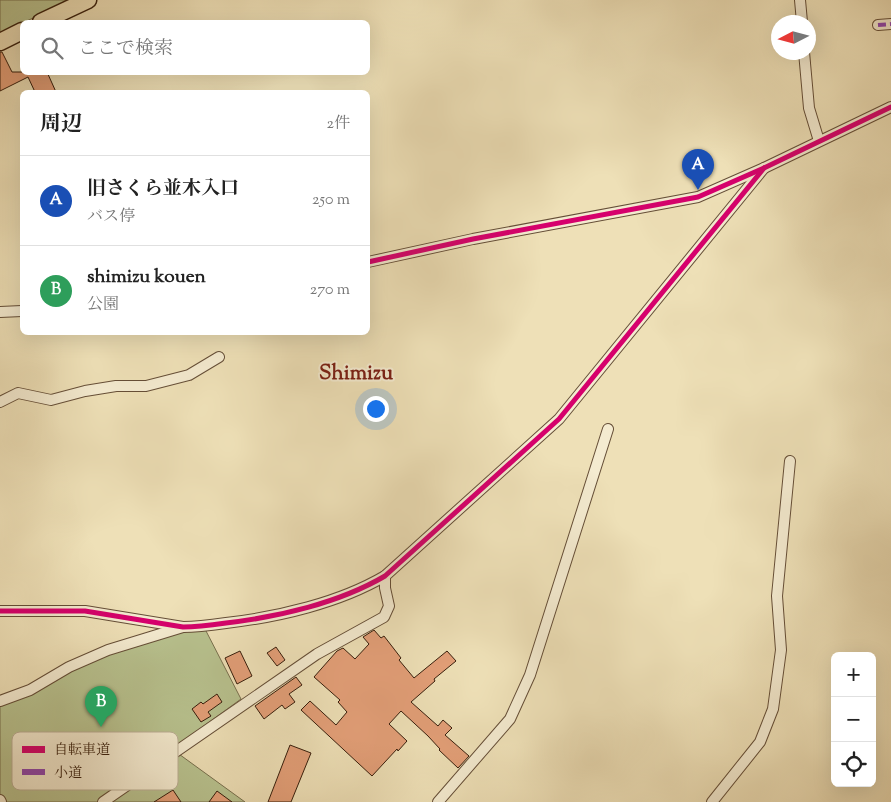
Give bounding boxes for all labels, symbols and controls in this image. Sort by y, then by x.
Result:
north arrow [771,15,816,60]
search box [20,20,370,75]
icon: search [38,34,66,62]
text: ここで検索 [78,36,173,63]
text: 周辺 [40,110,82,140]
text: 2件 [327,113,350,136]
pin: A [682,149,714,190]
text: 旧さくら並木入口 [87,176,239,203]
text: A [50,189,63,212]
text: 250 m [312,189,350,212]
text: バス停 [87,206,135,229]
text: shimizu kouen [87,264,206,291]
text: B [51,279,61,302]
text: 270 m [310,279,350,302]
text: 公園 [87,294,119,317]
district label: Shimizu [319,359,394,389]
your location [363,396,389,422]
map controls [831,652,876,787]
button: + [831,652,876,697]
pin: B [85,686,117,727]
button: − [831,697,876,742]
legend [12,732,178,790]
text: 自転車道 [54,741,110,761]
button: locate [831,742,876,787]
text: 小道 [54,764,82,784]

